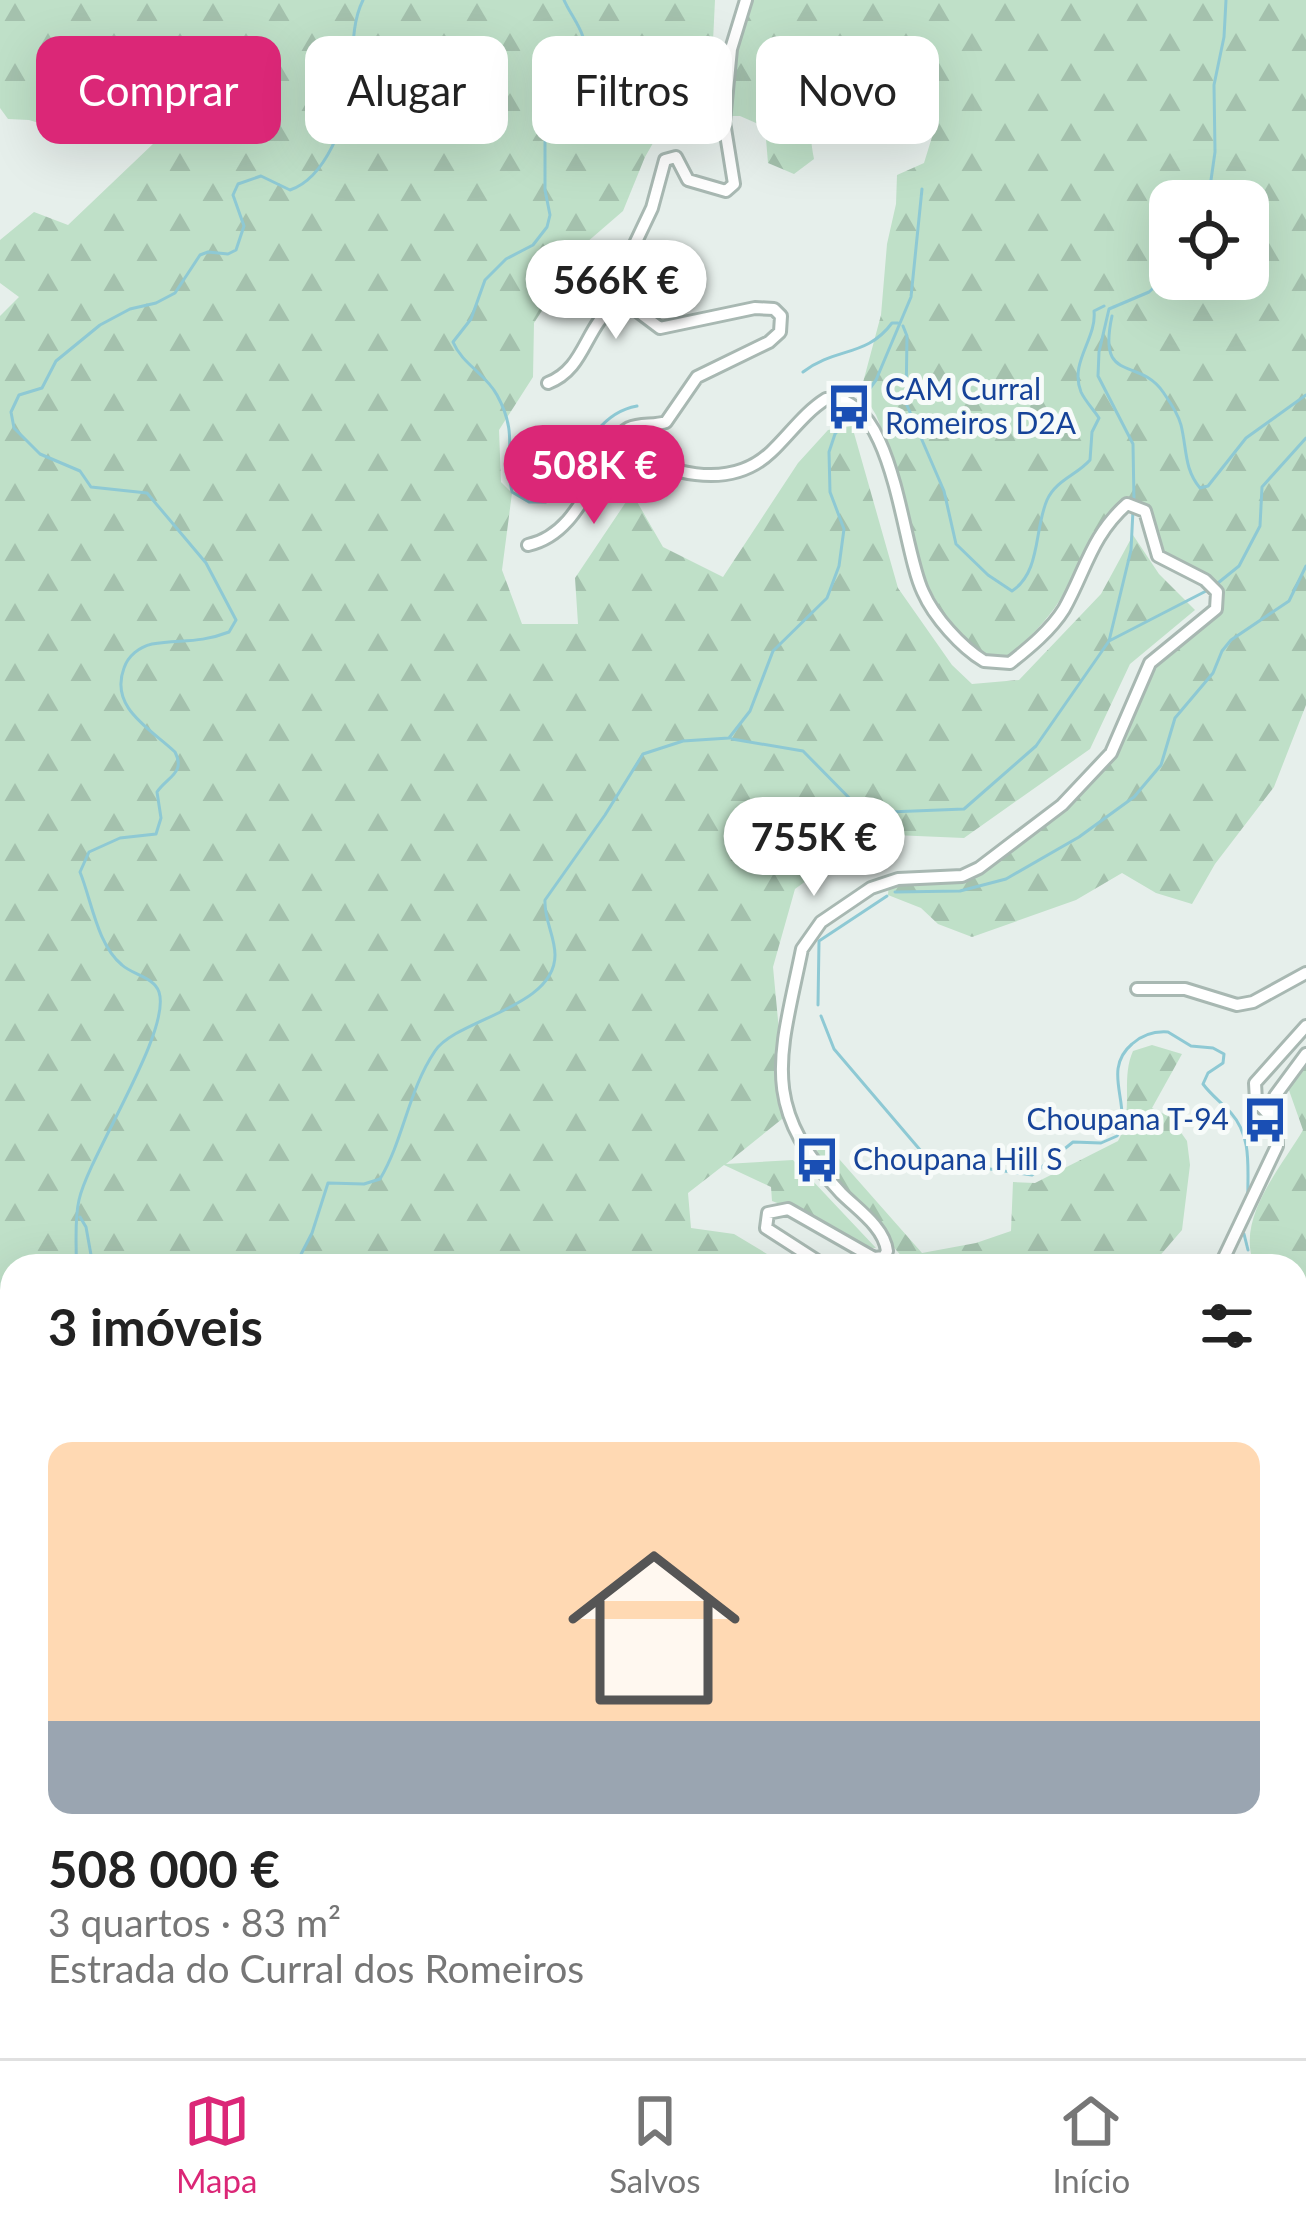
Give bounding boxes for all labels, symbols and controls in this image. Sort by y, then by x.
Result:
chip: Comprar [36,36,281,144]
chip: Alugar [305,36,508,144]
chip: Filtros [532,36,732,144]
chip: Novo [756,36,939,144]
map controls [1149,180,1269,300]
button: locate [1149,180,1269,300]
pin: 566K € [518,240,714,342]
text: 566K € [553,256,679,302]
place label: CAM Curral Romeiros D2A [885,370,1077,440]
bus stop icon: CAM Curral Romeiros D2A [824,382,874,432]
pin: 508K € [496,425,692,527]
text: 508K € [531,441,657,487]
pin: 755K € [716,797,912,899]
text: 755K € [751,813,877,859]
bus stop icon: Choupana T-94 [1240,1095,1290,1145]
place label: Choupana T-94 [1026,1100,1229,1136]
bus stop icon: Choupana Hill S [792,1135,842,1185]
place label: Choupana Hill S [853,1140,1063,1176]
icon: filters [1194,1293,1260,1359]
text: 3 imóveis [48,1296,263,1357]
icon: home [546,1520,762,1736]
text: 508 000 € [48,1838,280,1899]
text: 3 quartos · 83 m² [48,1899,341,1945]
text: Estrada do Curral dos Romeiros [48,1945,584,1991]
tab: Mapa [176,2088,257,2200]
tab: Salvos [609,2088,701,2200]
tab: Início [1052,2088,1130,2200]

